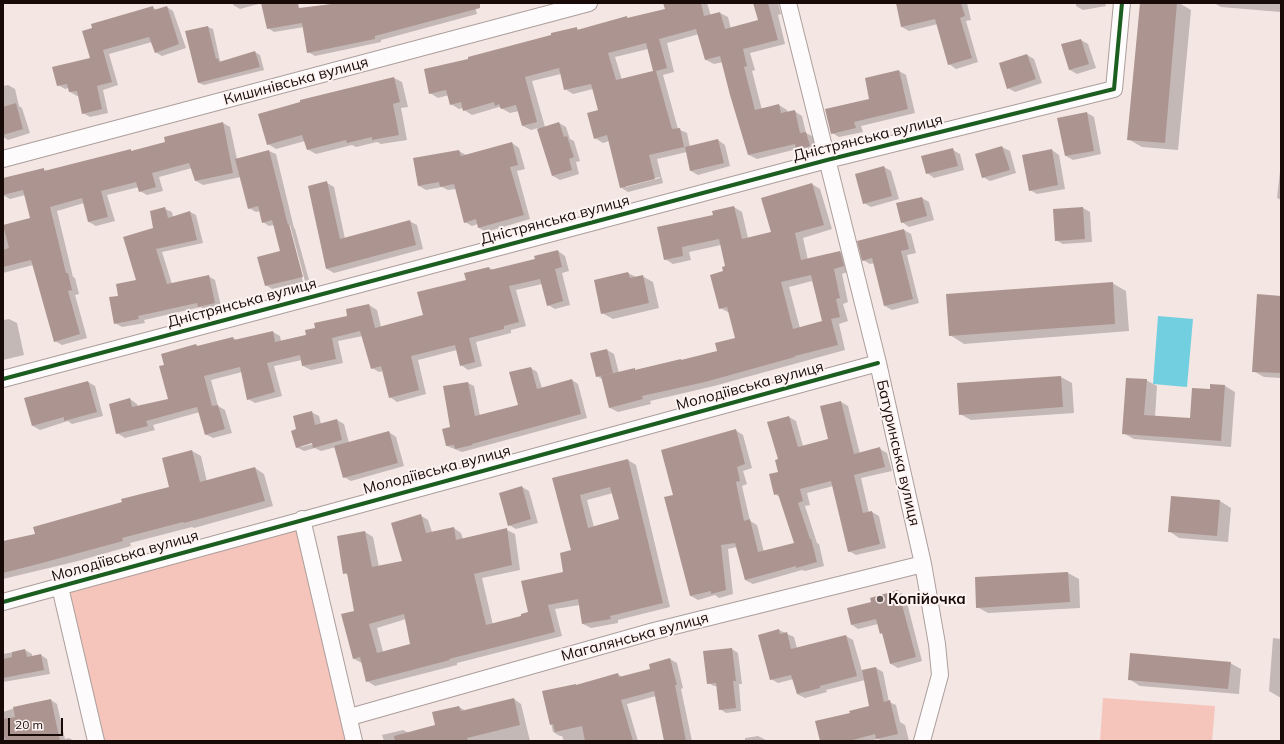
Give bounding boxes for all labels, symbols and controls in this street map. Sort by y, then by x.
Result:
street label: Кишинівська вулиця [222,53,370,109]
street label: Дністрянська вулиця [791,111,945,165]
street label: Дністрянська вулиця [478,191,632,249]
street label: Дністрянська вулиця [165,274,319,332]
street label: Молодіївська вулиця [674,358,826,414]
street label: Батуринська вулиця [872,378,924,528]
street label: Молодіївська вулиця [361,442,513,498]
street label: Молодіївська вулиця [49,526,201,586]
place label: Копійочка [888,590,966,608]
marker: Копійочка [875,594,885,604]
street label: Магалянська вулиця [559,609,711,665]
scale bar [10,710,65,736]
text: 20 m [15,717,43,732]

